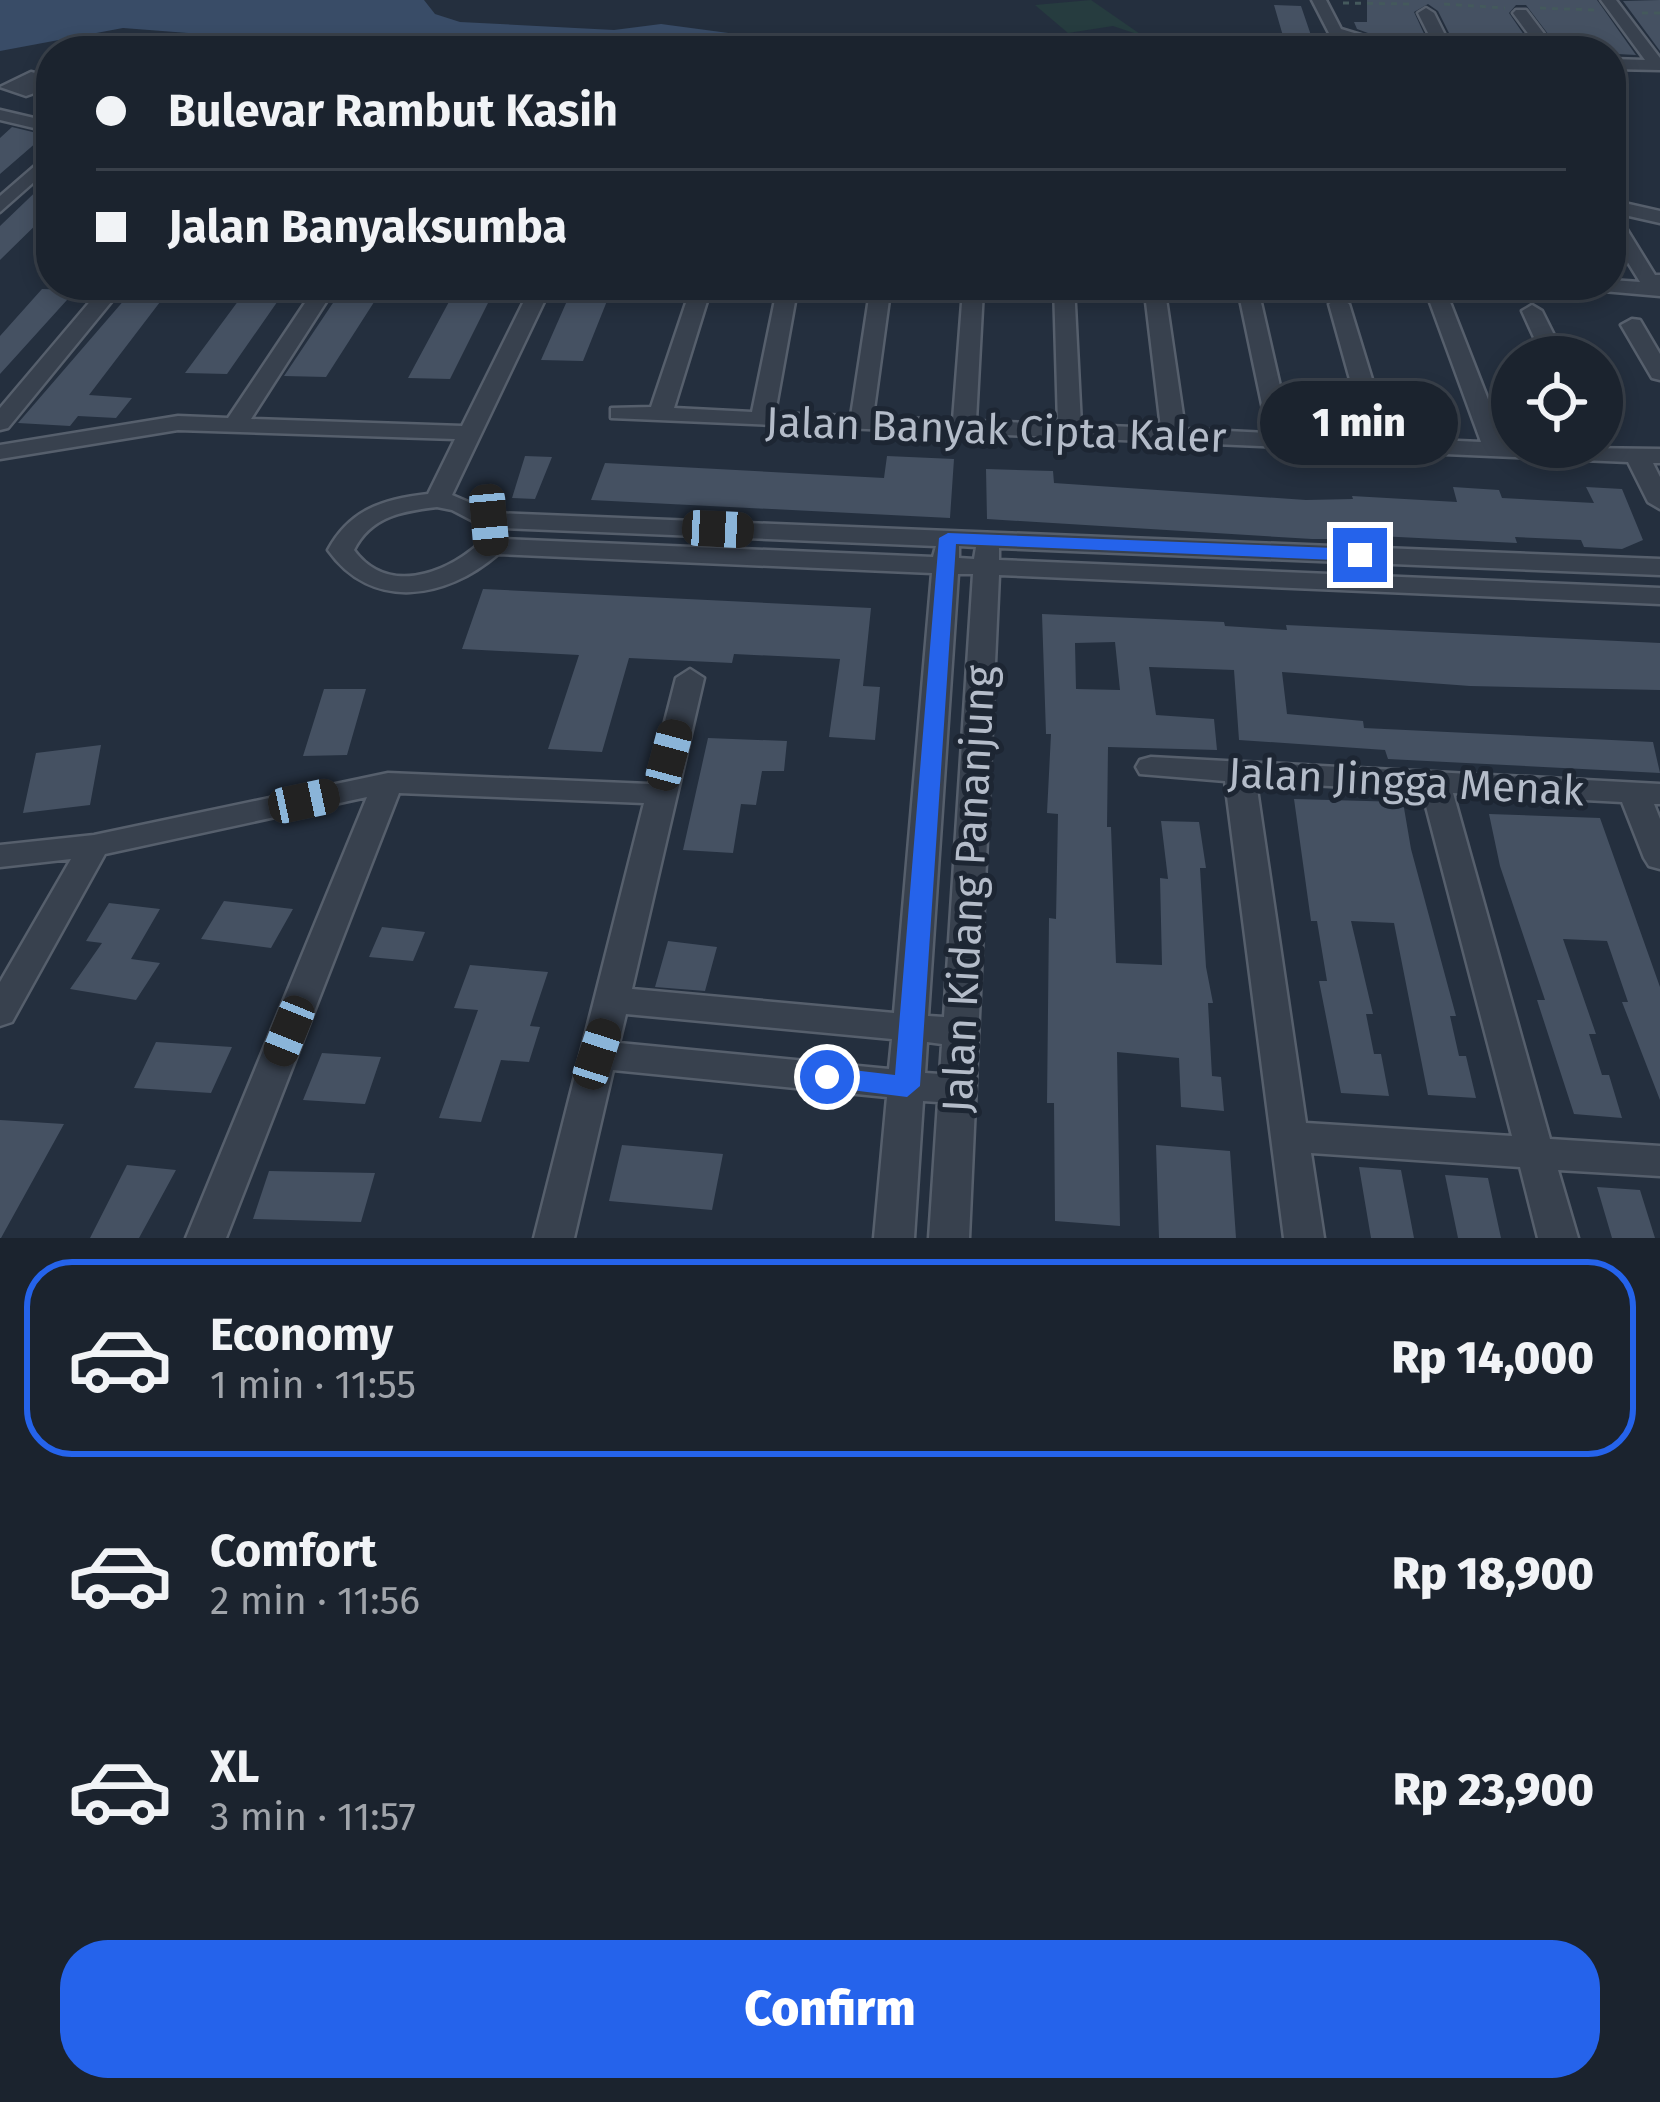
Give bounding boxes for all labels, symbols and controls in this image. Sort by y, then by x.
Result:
text: Bulevar Rambut Kasih [168,84,618,138]
text: Jalan Banyaksumba [168,200,567,254]
map controls [1491,336,1623,468]
button: locate [1491,336,1623,468]
callout: 1 min [1261,381,1459,465]
street label: Jalan Banyak Cipta Kaler [765,397,1227,463]
text: 1 min [1312,400,1406,446]
car [468,483,510,557]
car [681,509,755,549]
route end [1333,528,1387,582]
street label: Jalan Kidang Pananjung [932,664,1006,1114]
car [642,716,696,794]
street label: Jalan Jingga Menak [1227,748,1586,816]
car [265,776,343,826]
car [259,991,319,1071]
car [569,1014,625,1094]
route start [800,1050,854,1104]
icon: car [66,1304,174,1412]
text: Economy [210,1308,393,1362]
text: Rp 14,000 [1391,1331,1594,1385]
text: 1 min · 11:55 [210,1362,416,1408]
icon: car [66,1520,174,1628]
text: Comfort [210,1524,377,1578]
text: Rp 18,900 [1392,1547,1594,1601]
text: 2 min · 11:56 [210,1578,420,1624]
icon: car [66,1736,174,1844]
text: XL [210,1740,259,1794]
text: Rp 23,900 [1393,1763,1594,1817]
text: 3 min · 11:57 [210,1794,416,1840]
button: Confirm [60,1940,1600,2078]

